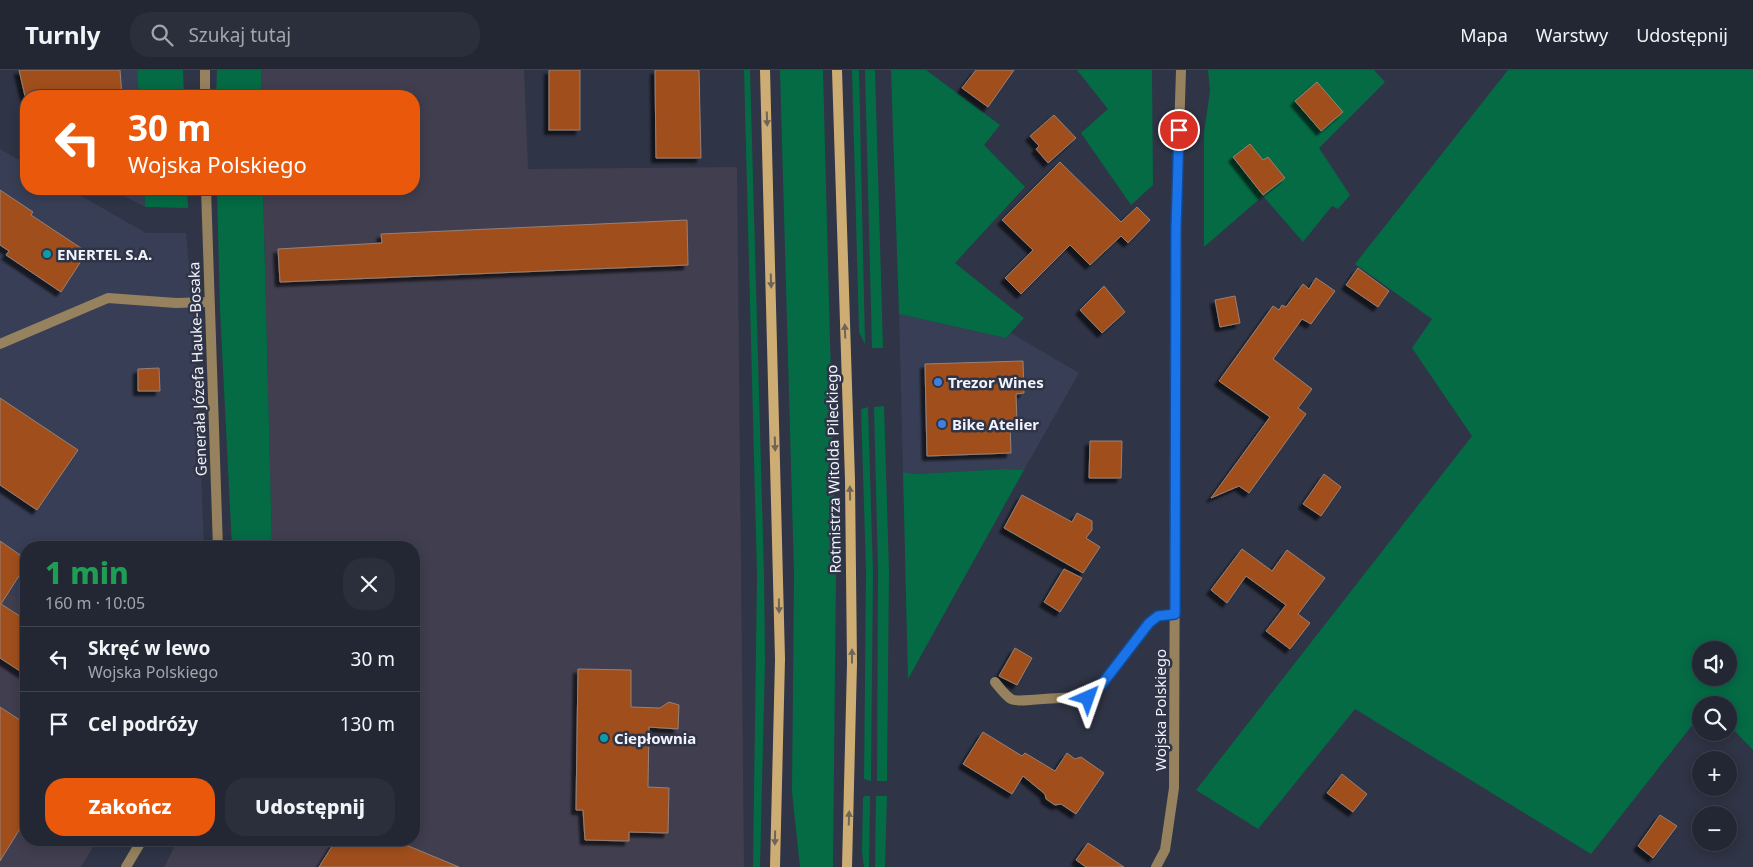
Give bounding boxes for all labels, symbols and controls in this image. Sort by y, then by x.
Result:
search box [130,12,480,57]
text: Turnly [25,18,100,51]
icon: search [148,21,176,49]
text: Szukaj tutaj [188,22,291,48]
text: Mapa [1460,23,1508,47]
text: Warstwy [1536,23,1608,47]
text: Udostępnij [1636,23,1728,47]
text: 30 m [128,104,211,151]
pin [1158,109,1200,151]
icon: left [45,110,110,175]
one-way arrow [763,111,771,127]
icon: arrive [1165,116,1193,144]
text: Wojska Polskiego [128,149,307,179]
place label: ENERTEL S.A. [57,244,152,264]
marker: ENERTEL S.A. [41,248,53,260]
street label: Generała Józefa Hauke-Bosaka [183,261,211,477]
one-way arrow [767,273,775,289]
one-way arrow [841,323,849,339]
street label: Rotmistrza Witolda Pileckiego [821,364,845,574]
place label: Trezor Wines [948,372,1044,392]
marker: Trezor Wines [932,376,944,388]
place label: Bike Atelier [952,414,1039,434]
marker: Bike Atelier [936,418,948,430]
one-way arrow [772,436,780,452]
one-way arrow [846,485,854,501]
text: 1 min [45,552,129,593]
button: close [343,558,395,610]
text: 160 m · 10:05 [45,592,145,614]
one-way arrow [775,598,783,614]
text: Skręć w lewo [88,635,210,661]
map controls [1692,641,1737,851]
button: sound [1692,641,1737,686]
icon: left [45,645,73,673]
text: 30 m [351,646,395,672]
one-way arrow [847,648,855,664]
street label: Wojska Polskiego [1150,649,1170,771]
text: Wojska Polskiego [88,661,218,683]
position arrow [1061,671,1113,723]
button: search [1692,696,1737,741]
icon: arrive [45,710,73,738]
text: Cel podróży [88,711,198,737]
text: 130 m [340,711,395,737]
place label: Ciepłownia [614,728,696,748]
marker: Ciepłownia [598,732,610,744]
button: + [1692,751,1737,796]
button: Zakończ [45,778,215,836]
button: Udostępnij [225,778,395,836]
button: − [1692,806,1737,851]
one-way arrow [845,810,853,826]
one-way arrow [771,831,779,847]

